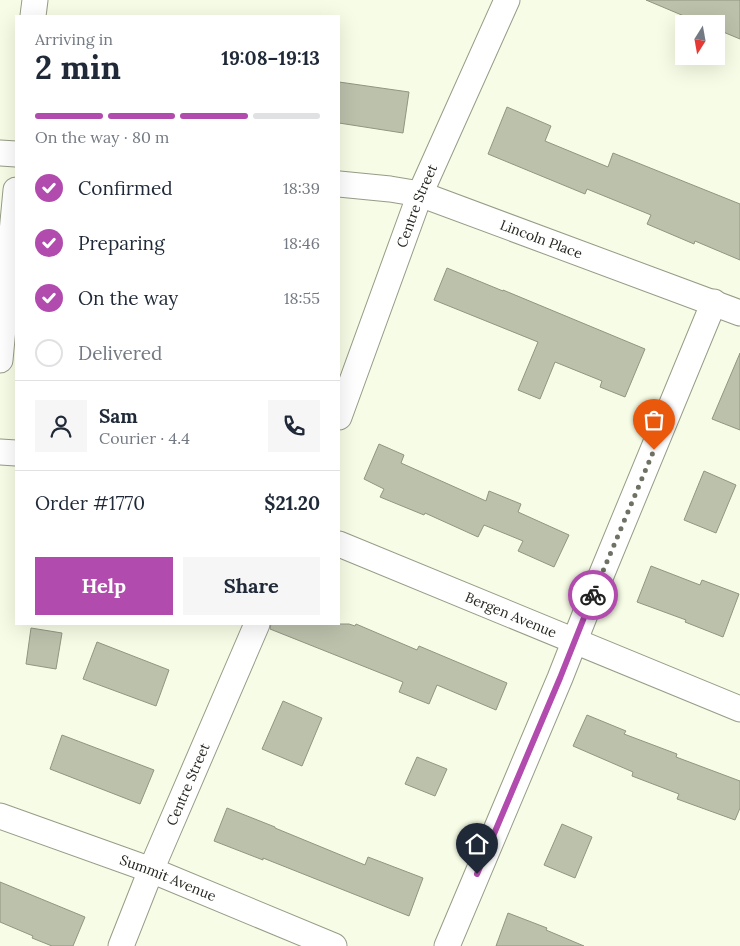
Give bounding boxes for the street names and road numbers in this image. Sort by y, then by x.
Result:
street label: Centre Street [392,161,441,250]
street label: Lincoln Place [498,216,585,263]
street label: Bergen Avenue [463,588,560,642]
street label: Centre Street [162,740,214,828]
street label: Summit Avenue [117,851,219,905]

